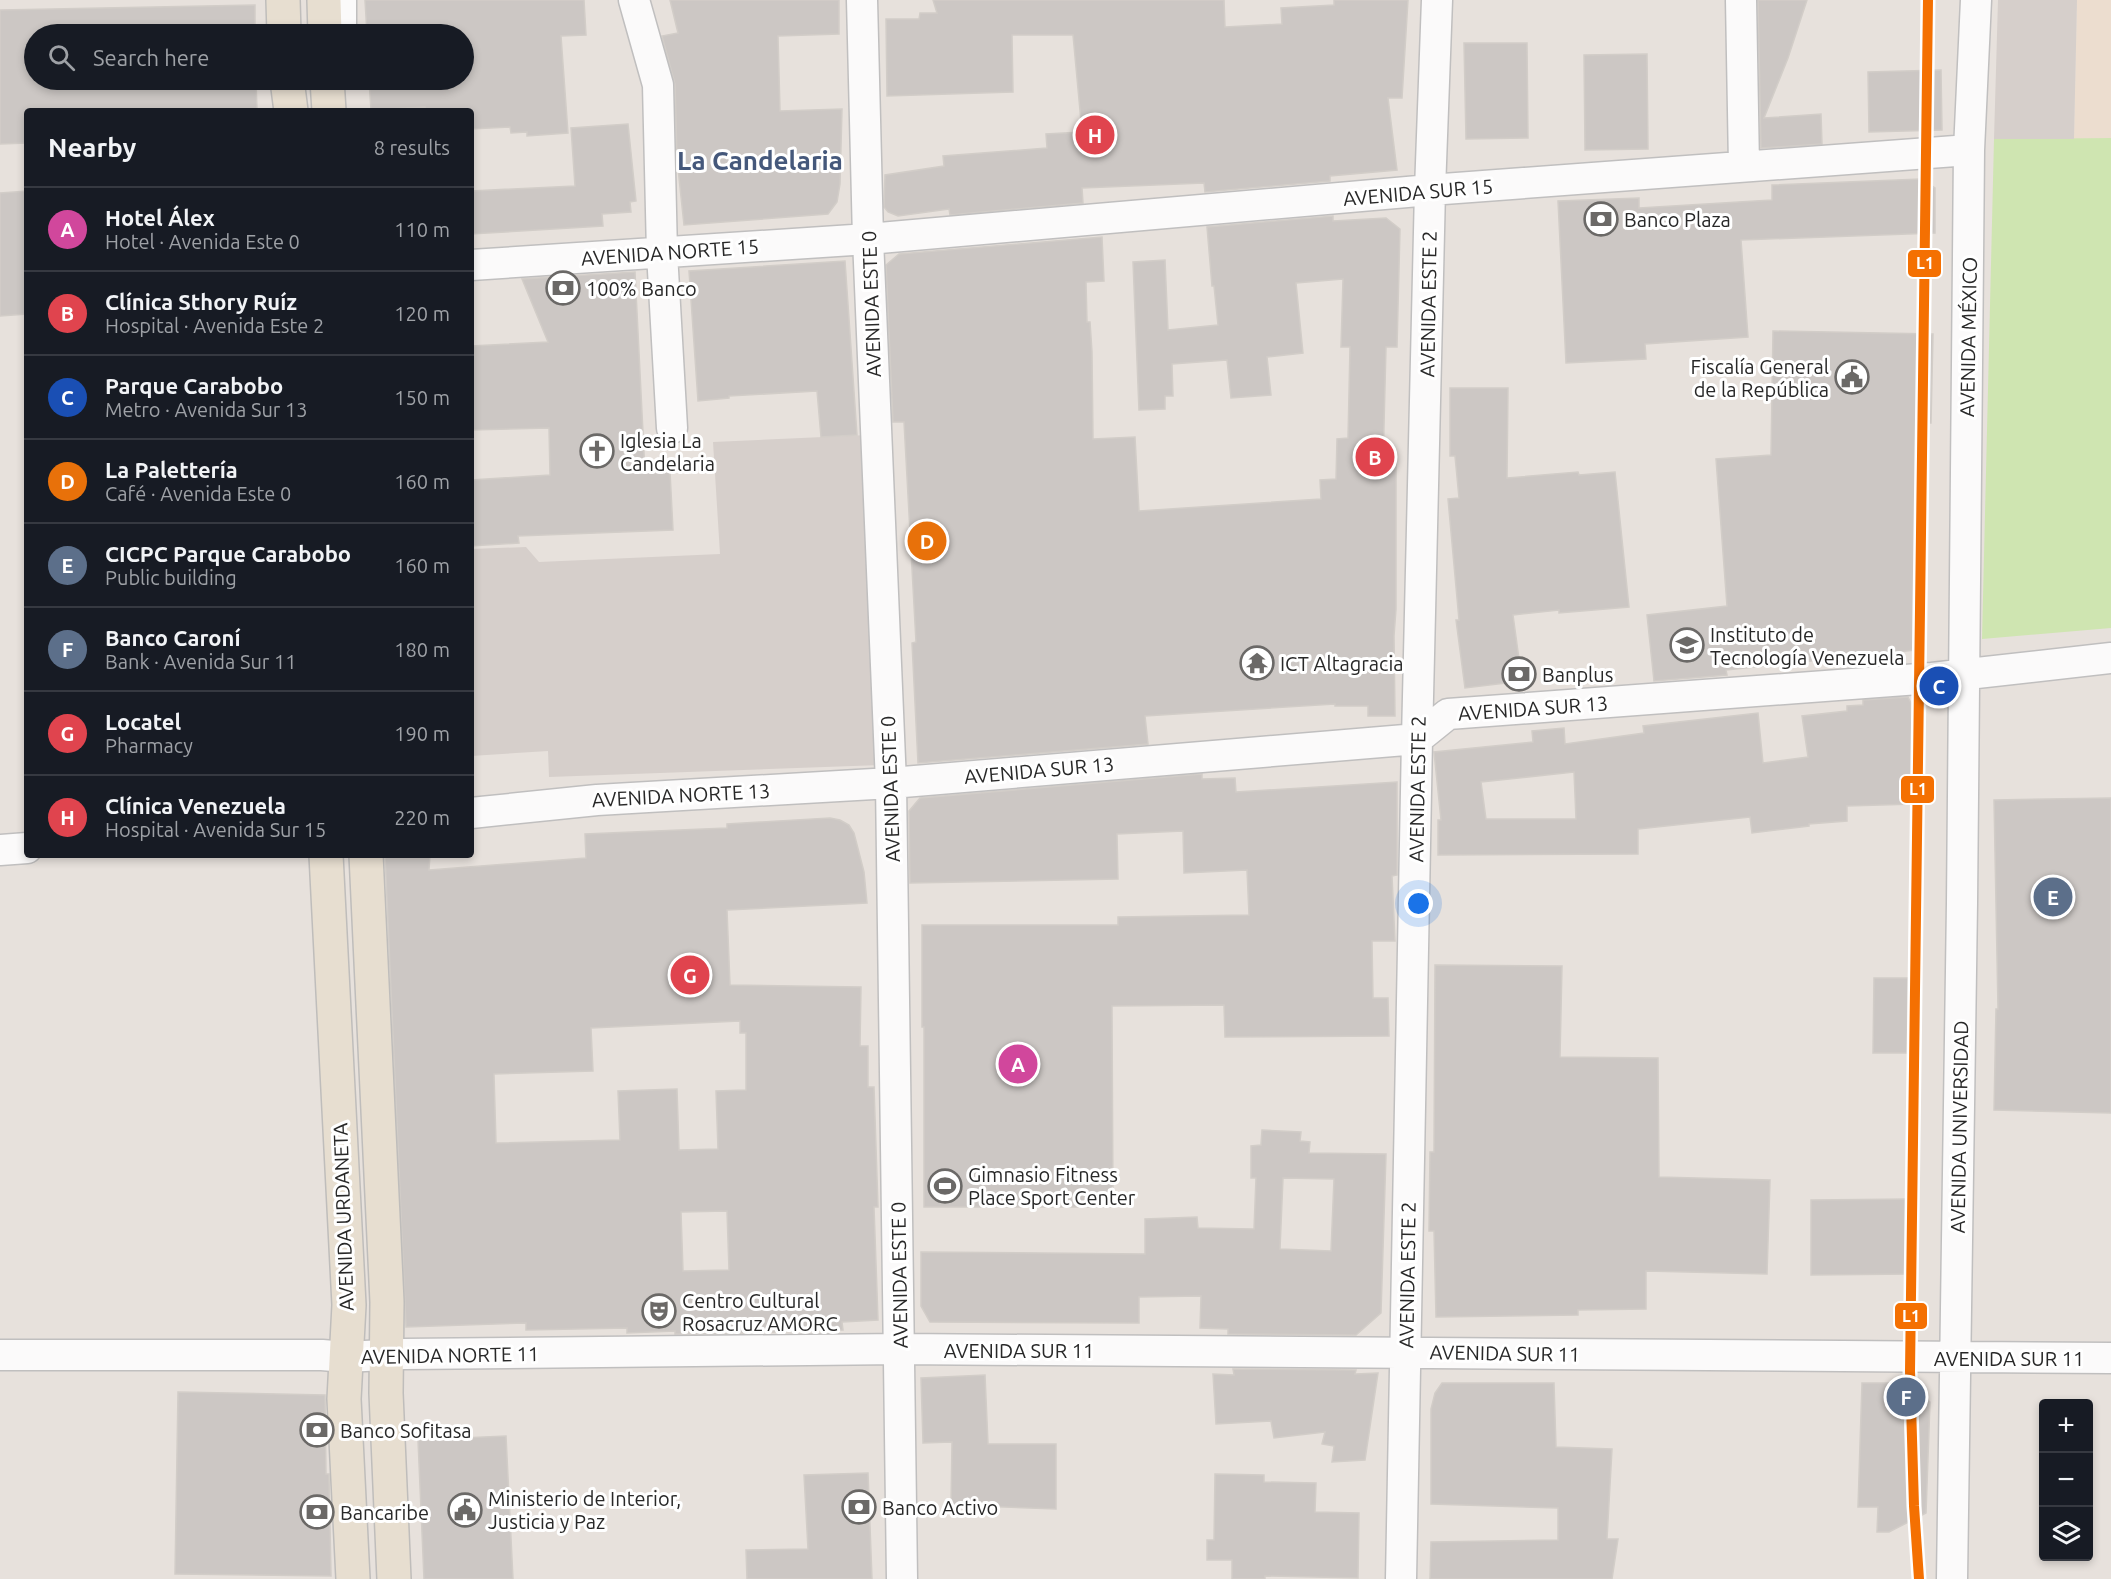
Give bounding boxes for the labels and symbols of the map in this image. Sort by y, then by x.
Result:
pin: H [1076,112,1114,158]
district label: La Candelaria [677,146,843,175]
street label: AVENIDA SUR 15 [1342,174,1494,210]
bank icon: Banco Plaza [1583,201,1619,237]
place label: Banco Plaza [1624,208,1731,231]
street label: AVENIDA ESTE 0 [857,230,885,378]
street label: AVENIDA ESTE 2 [1415,230,1441,378]
street label: AVENIDA NORTE 15 [580,234,760,270]
line badge: L1 [1907,249,1942,278]
text: L1 [1916,254,1934,272]
street label: AVENIDA MÉXICO [1955,257,1981,417]
bank icon: 100% Banco [545,270,581,306]
place label: 100% Banco [586,277,697,300]
place label: Fiscalía General de la República [1691,355,1829,401]
public building icon: Fiscalía General de la República [1834,359,1870,395]
place label: Iglesia La Candelaria [620,429,715,475]
church icon: Iglesia La Candelaria [579,433,615,469]
pin: B [1356,434,1394,480]
pin: D [908,518,946,564]
place label: Instituto de Tecnología Venezuela [1710,623,1904,669]
school or university icon: Instituto de Tecnología Venezuela [1669,627,1705,663]
temple icon: ICT Altagracia [1239,645,1275,681]
place label: ICT Altagracia [1280,652,1404,675]
bank icon: Banplus [1501,656,1537,692]
place label: Banplus [1542,663,1613,686]
pin: C [1920,664,1958,708]
street label: AVENIDA SUR 13 [1457,691,1609,725]
street label: AVENIDA ESTE 0 [876,715,904,863]
street label: AVENIDA ESTE 2 [1404,715,1430,863]
street label: AVENIDA SUR 13 [963,752,1115,788]
line badge: L1 [1900,775,1935,804]
street label: AVENIDA NORTE 13 [591,779,771,811]
text: L1 [1909,780,1927,798]
pin: E [2034,874,2072,920]
your location [1404,889,1433,918]
pin: G [670,952,710,998]
street label: AVENIDA UNIVERSIDAD [1946,1020,1972,1234]
pin: A [998,1042,1038,1086]
street label: AVENIDA URDANETA [328,1122,358,1312]
place label: Gimnasio Fitness Place Sport Center [968,1163,1136,1209]
sports icon: Gimnasio Fitness Place Sport Center [927,1168,963,1204]
street label: AVENIDA ESTE 0 [886,1201,912,1349]
street label: AVENIDA ESTE 2 [1394,1201,1420,1349]
place label: Centro Cultural Rosacruz AMORC [682,1289,838,1335]
theatre icon: Centro Cultural Rosacruz AMORC [641,1293,677,1329]
line badge: L1 [1894,1302,1928,1330]
text: L1 [1902,1307,1920,1325]
street label: AVENIDA SUR 11 [944,1339,1094,1362]
street label: AVENIDA SUR 11 [1430,1340,1580,1366]
street label: AVENIDA NORTE 11 [361,1342,539,1368]
street label: AVENIDA SUR 11 [1934,1347,2084,1370]
pin: F [1886,1374,1926,1420]
bank icon: Banco Sofitasa [299,1412,335,1448]
place label: Banco Sofitasa [340,1419,472,1442]
place label: Ministerio de Interior, Justicia y Paz [488,1487,681,1533]
bank icon: Banco Activo [841,1489,877,1525]
public building icon: Ministerio de Interior, Justicia y Paz [447,1492,483,1528]
bank icon: Bancaribe [299,1494,335,1530]
place label: Banco Activo [882,1496,998,1519]
place label: Bancaribe [340,1501,429,1524]

